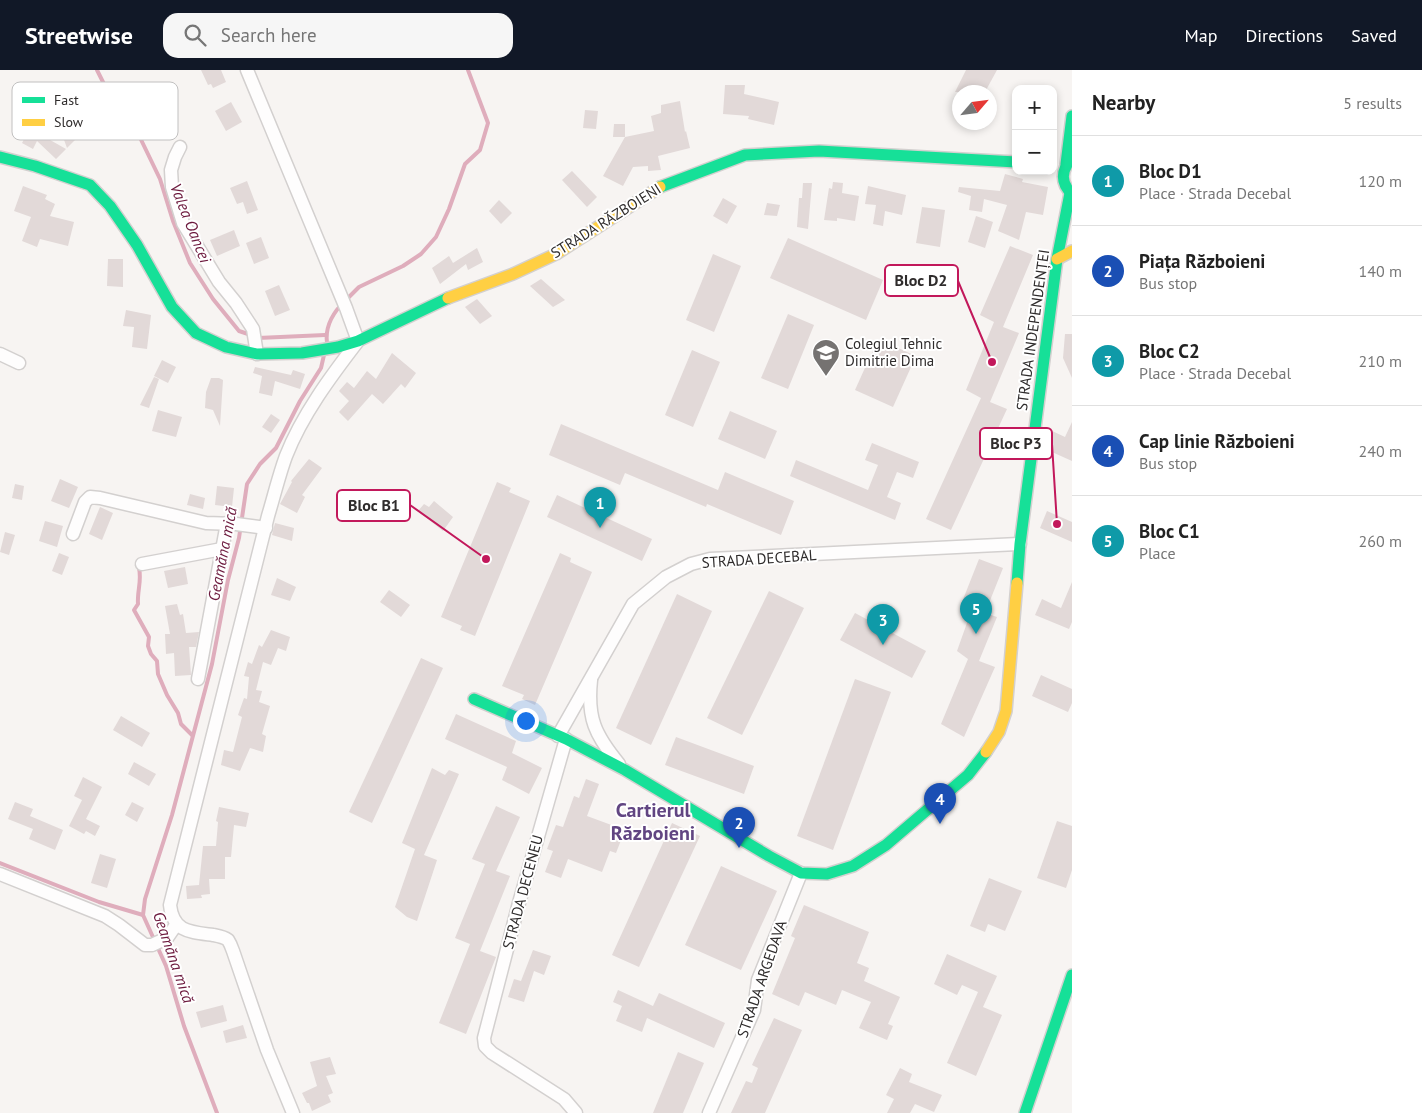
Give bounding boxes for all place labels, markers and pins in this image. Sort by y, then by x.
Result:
callout: Bloc D2 [885,265,958,296]
place label: Colegiul Tehnic Dimitrie Dima [845,334,942,370]
school or university icon: Colegiul Tehnic Dimitrie Dima [811,338,841,377]
callout: Bloc P3 [980,428,1052,459]
pin: 1 [584,487,616,528]
callout: Bloc B1 [337,490,410,521]
pin: 5 [960,593,992,634]
pin: 3 [867,604,899,645]
pin: 4 [924,783,956,824]
pin: 2 [723,807,755,848]

